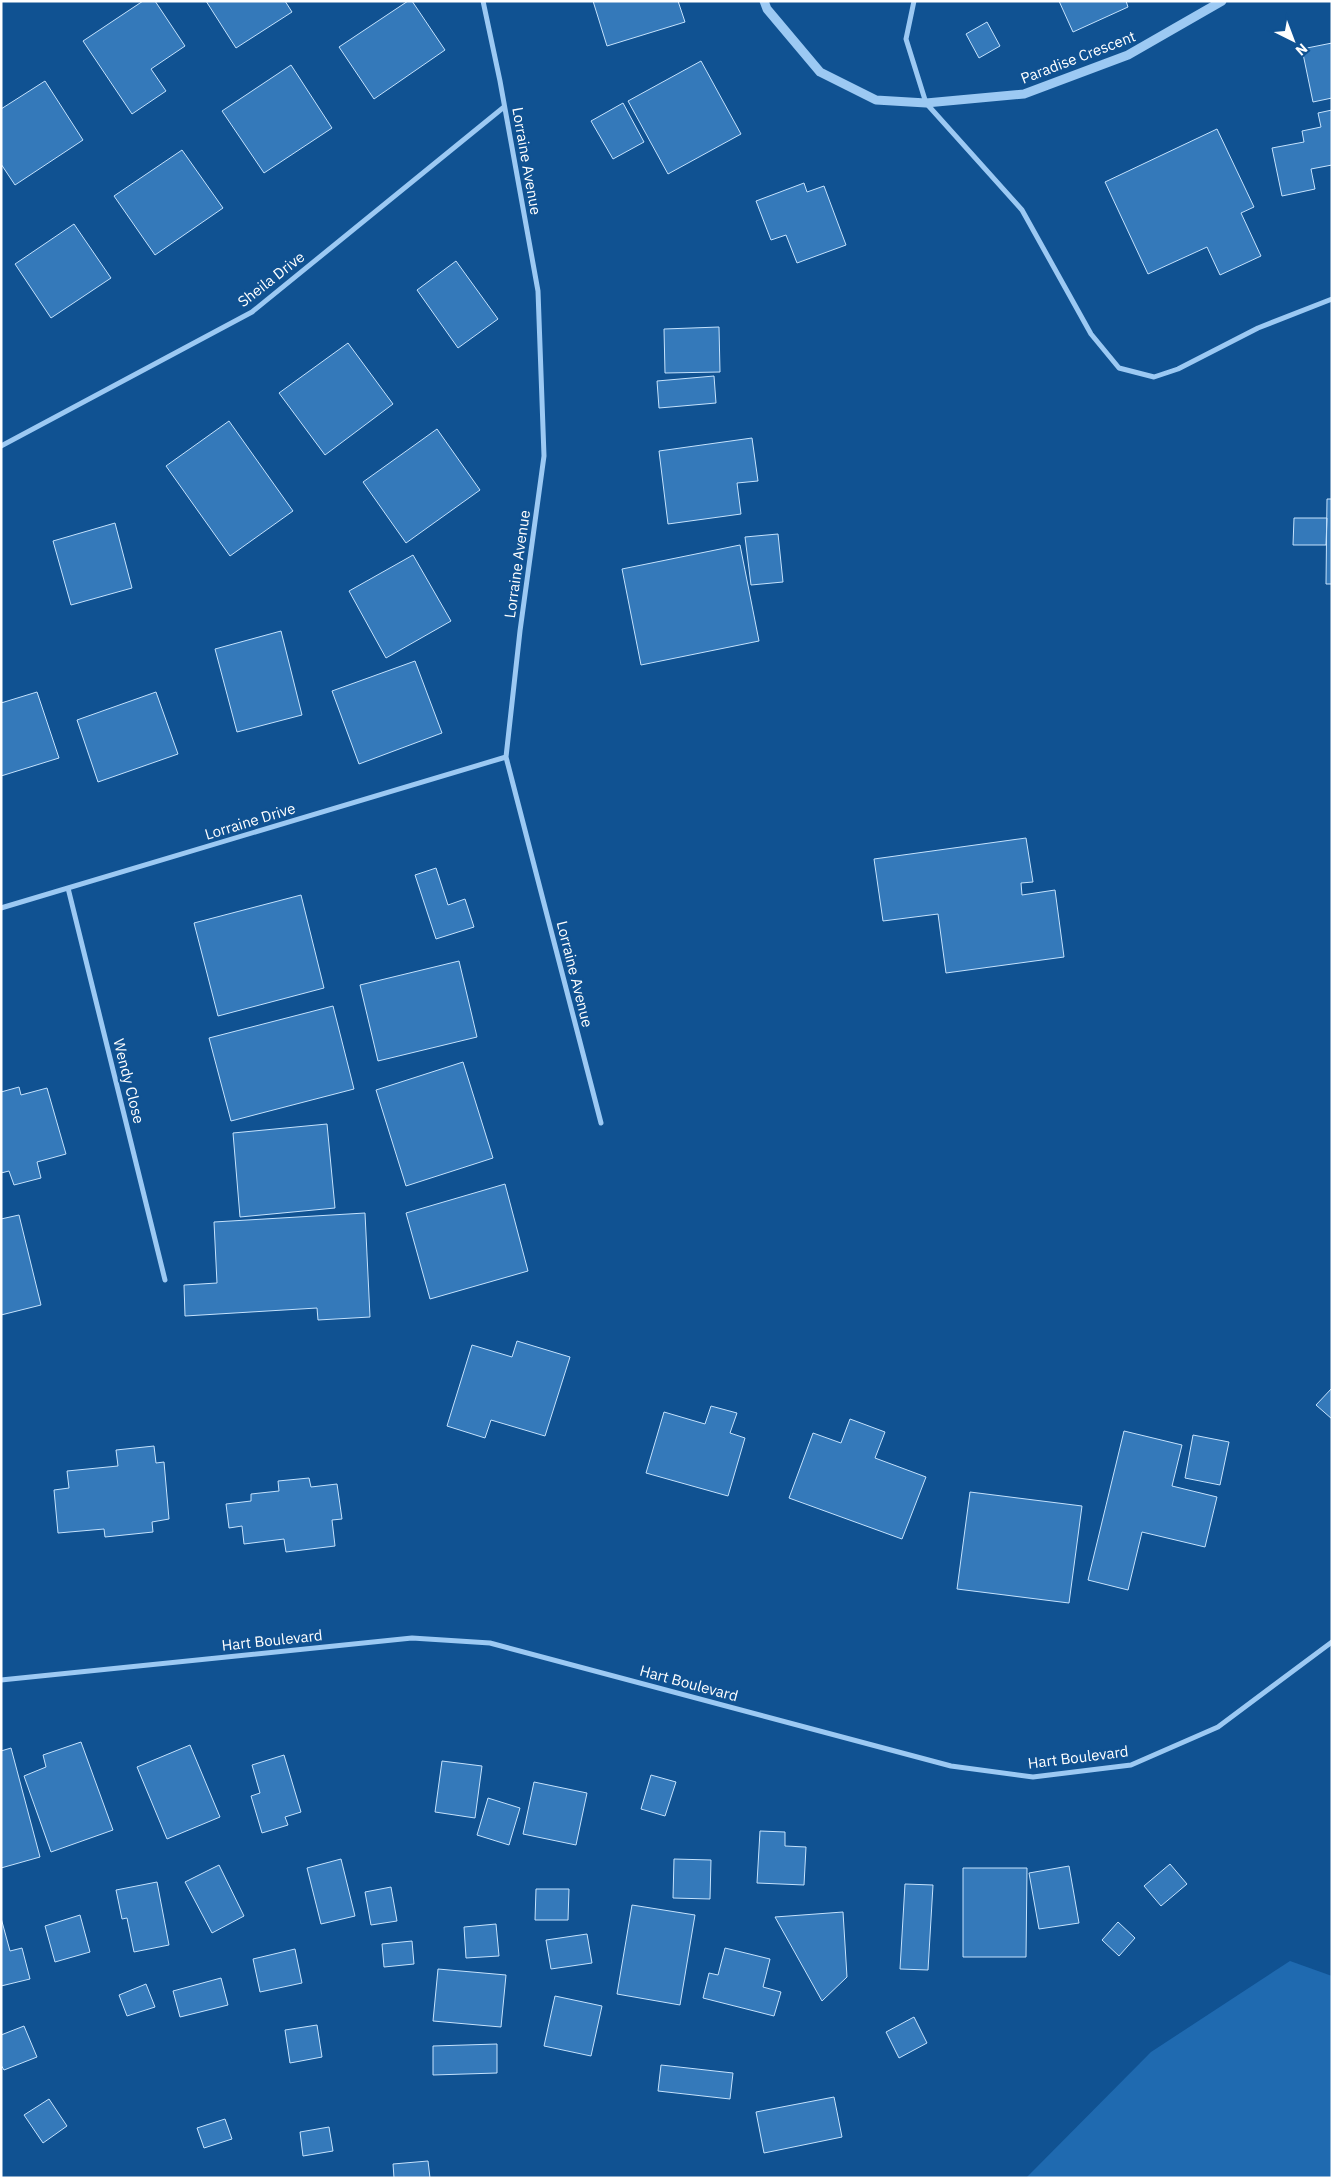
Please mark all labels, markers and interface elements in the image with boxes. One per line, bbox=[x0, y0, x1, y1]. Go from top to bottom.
north arrow bbox=[1268, 15, 1318, 65]
street label: Paradise Crescent bbox=[1018, 26, 1138, 88]
text: N bbox=[1292, 40, 1311, 60]
street label: Lorraine Avenue bbox=[508, 106, 546, 216]
street label: Sheila Drive bbox=[234, 247, 308, 311]
street label: Lorraine Avenue bbox=[500, 509, 534, 619]
street label: Lorraine Drive bbox=[202, 798, 298, 844]
street label: Lorraine Avenue bbox=[553, 919, 597, 1029]
street label: Wendy Close bbox=[109, 1037, 149, 1125]
street label: Hart Boulevard bbox=[221, 1625, 323, 1655]
street label: Hart Boulevard bbox=[638, 1661, 740, 1705]
street label: Hart Boulevard bbox=[1027, 1741, 1129, 1773]

